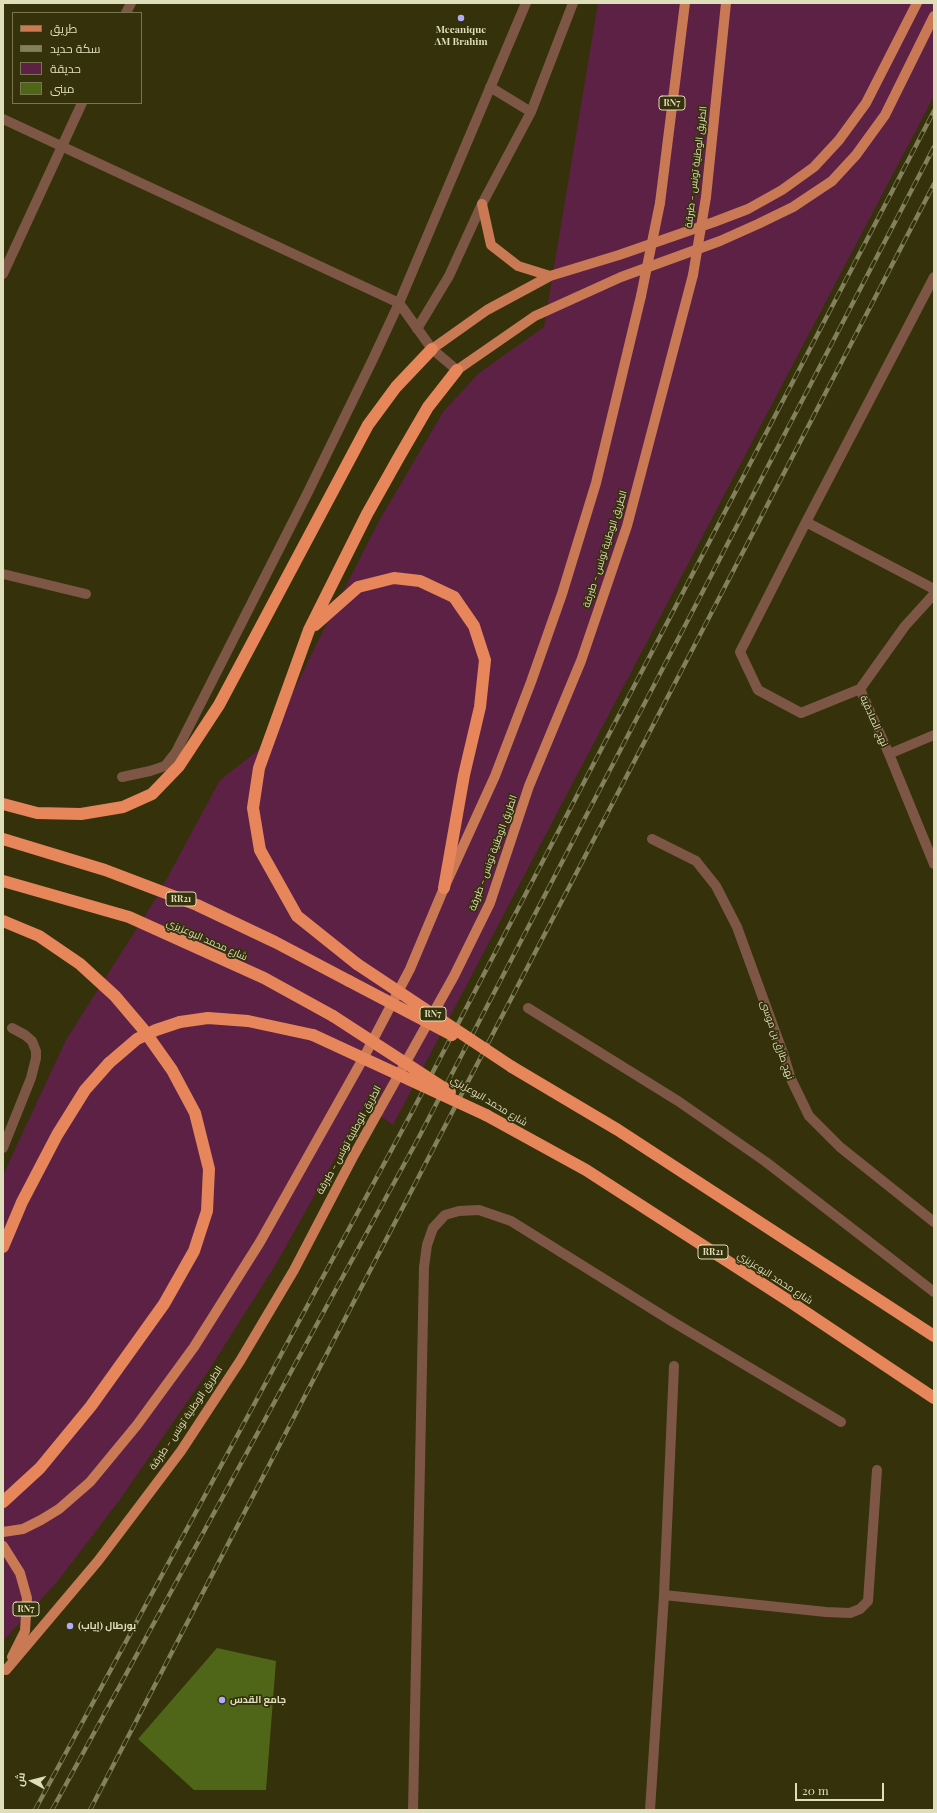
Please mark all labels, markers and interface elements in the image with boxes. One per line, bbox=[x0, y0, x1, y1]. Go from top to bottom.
legend bbox=[12, 12, 142, 104]
marker: Mecanique AM Brahim bbox=[456, 13, 466, 23]
text: طريق bbox=[50, 20, 77, 36]
place label: Mecanique AM Brahim bbox=[435, 24, 487, 48]
text: سكة حديد bbox=[50, 40, 100, 56]
text: حديقة bbox=[50, 60, 81, 76]
text: مبنى bbox=[50, 80, 75, 96]
road number: RN7 bbox=[659, 96, 685, 110]
street label: الطريق الوطنية تونس - طبرقة bbox=[683, 106, 709, 228]
street label: الطريق الوطنية تونس - طبرقة bbox=[580, 489, 630, 609]
street label: نهج الصادقية bbox=[857, 694, 891, 748]
street label: الطريق الوطنية تونس - طبرقة bbox=[466, 793, 520, 913]
road number: RR21 bbox=[166, 892, 196, 906]
street label: شارع محمد البوعزيزي bbox=[165, 917, 249, 963]
street label: نهج طارق بن موسى bbox=[758, 999, 796, 1081]
road number: RN7 bbox=[420, 1007, 446, 1021]
street label: شارع محمد البوعزيزي bbox=[448, 1073, 530, 1129]
street label: الطريق الوطنية تونس - طبرقة bbox=[314, 1084, 384, 1196]
road number: RR21 bbox=[698, 1245, 728, 1259]
street label: شارع محمد البوعزيزي bbox=[735, 1249, 815, 1307]
street label: الطريق الوطنية تونس - طبرقة bbox=[147, 1364, 225, 1472]
road number: RN7 bbox=[13, 1602, 39, 1616]
place label: بورطال (إياب) bbox=[78, 1620, 136, 1632]
marker: بورطال (إياب) bbox=[65, 1621, 75, 1631]
place label: جامع القدس bbox=[230, 1694, 286, 1706]
marker: جامع القدس bbox=[217, 1695, 227, 1705]
north arrow bbox=[12, 1761, 52, 1801]
text: ش bbox=[11, 1772, 28, 1787]
scale bar bbox=[797, 1775, 886, 1801]
text: 20 m bbox=[802, 1782, 829, 1798]

